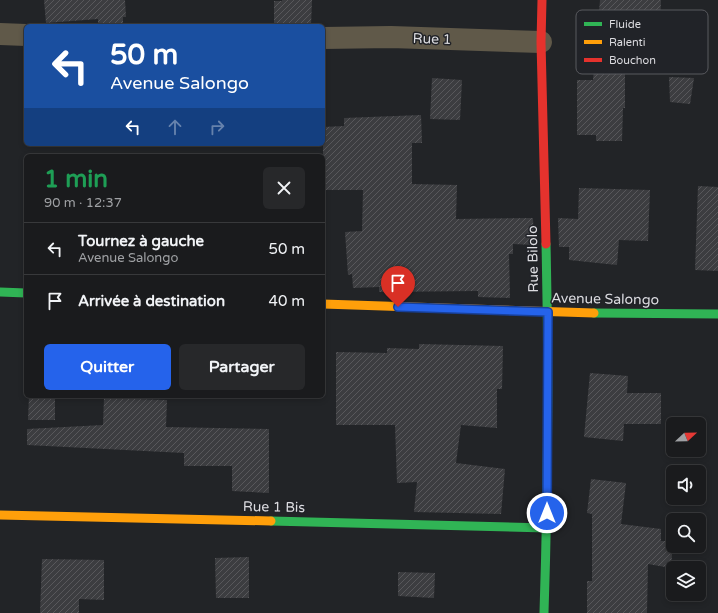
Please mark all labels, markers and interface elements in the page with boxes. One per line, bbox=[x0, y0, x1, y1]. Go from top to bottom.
legend bbox=[576, 10, 708, 74]
text: Fluide bbox=[609, 18, 641, 31]
street label: Rue 1 bbox=[412, 30, 452, 48]
text: Ralenti bbox=[609, 36, 646, 49]
text: 50 m bbox=[110, 38, 178, 72]
icon: left bbox=[44, 40, 96, 92]
text: Bouchon bbox=[609, 54, 656, 67]
text: Avenue Salongo bbox=[110, 72, 249, 94]
icon: left bbox=[122, 116, 144, 138]
icon: ahead bbox=[164, 116, 186, 138]
icon: right bbox=[206, 116, 228, 138]
text: 1 min bbox=[44, 165, 108, 194]
button: close bbox=[263, 167, 305, 209]
text: 90 m · 12:37 bbox=[44, 195, 122, 211]
street label: Rue Bilolo bbox=[524, 225, 542, 293]
text: Tournez à gauche bbox=[78, 232, 204, 250]
icon: left bbox=[44, 238, 66, 260]
text: 50 m bbox=[268, 240, 305, 258]
text: Avenue Salongo bbox=[78, 250, 178, 266]
pin bbox=[381, 266, 415, 307]
icon: arrive bbox=[387, 272, 409, 294]
icon: arrive bbox=[44, 290, 66, 312]
street label: Avenue Salongo bbox=[551, 290, 659, 308]
text: Arrivée à destination bbox=[78, 292, 225, 310]
text: 40 m bbox=[268, 292, 305, 310]
button: Quitter bbox=[44, 344, 171, 390]
button: Partager bbox=[179, 344, 305, 390]
north arrow bbox=[666, 417, 706, 457]
map controls bbox=[666, 417, 706, 601]
button: sound bbox=[666, 465, 706, 505]
position arrow bbox=[526, 492, 568, 534]
street label: Rue 1 Bis bbox=[243, 498, 306, 516]
button: search bbox=[666, 513, 706, 553]
button: layers bbox=[666, 561, 706, 601]

